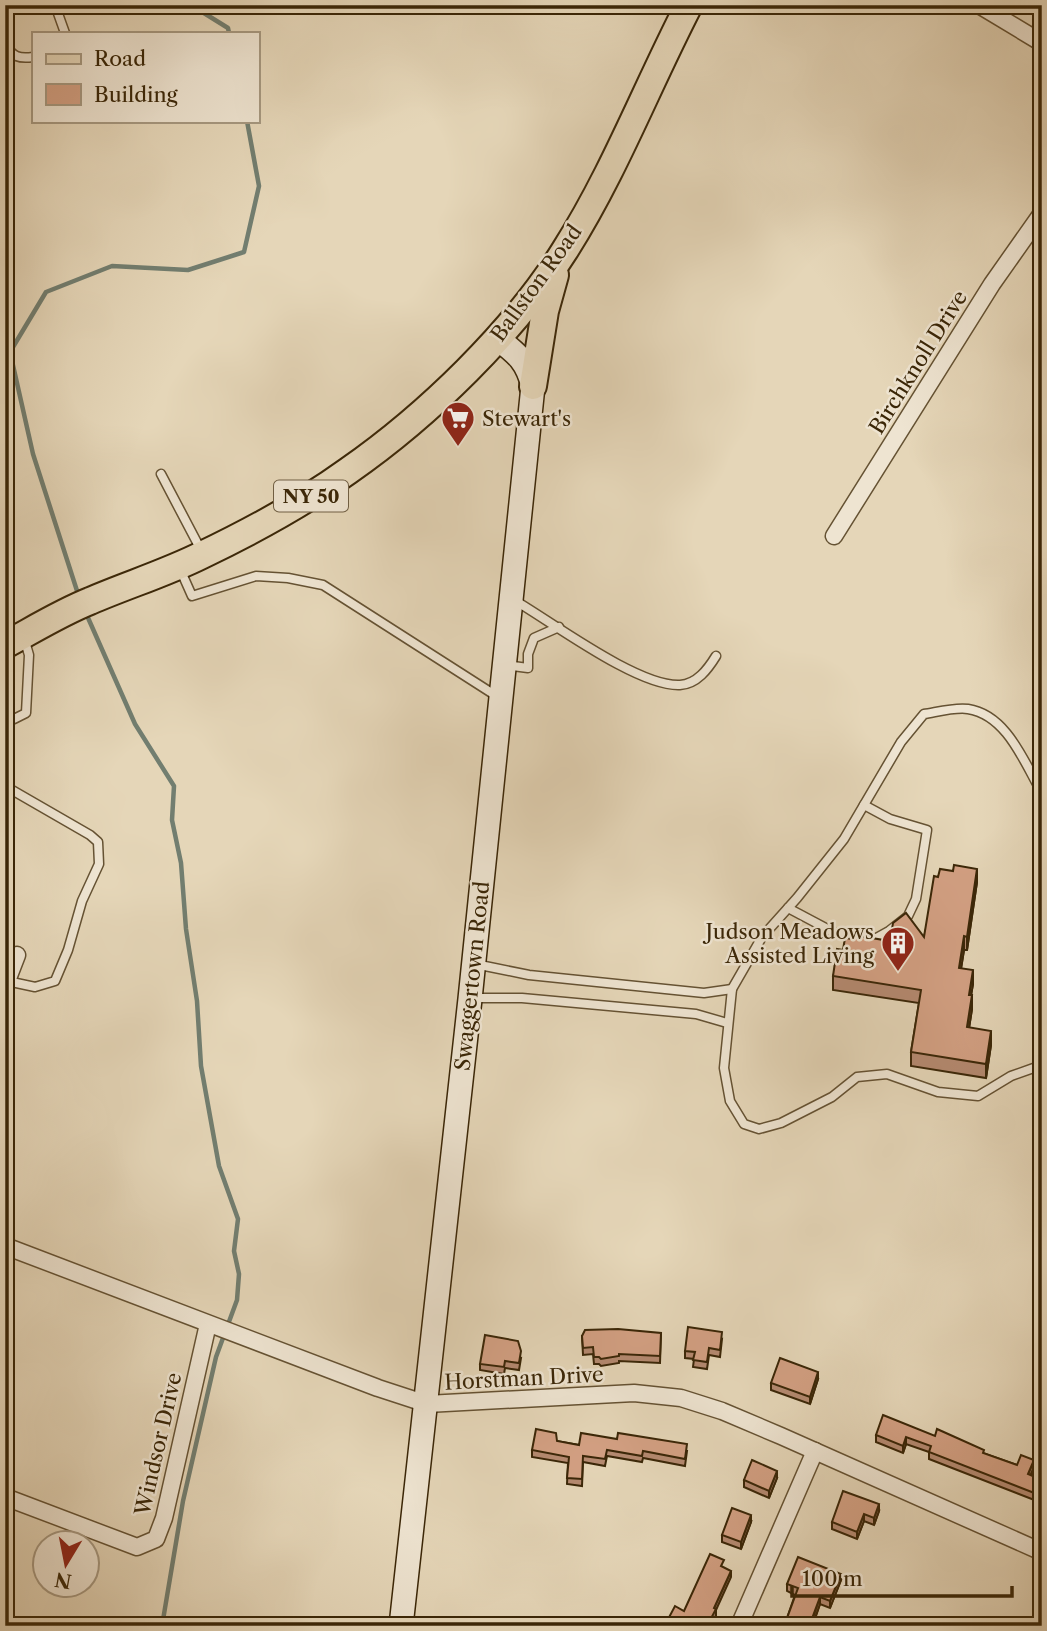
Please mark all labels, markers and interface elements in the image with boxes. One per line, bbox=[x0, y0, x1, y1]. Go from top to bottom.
legend bbox=[32, 32, 259, 122]
text: Road bbox=[94, 46, 146, 71]
text: Building bbox=[94, 82, 179, 107]
street label: Ballston Road bbox=[485, 220, 587, 346]
street label: Birchknoll Drive bbox=[864, 286, 972, 438]
supermarket icon: Stewart's bbox=[439, 399, 477, 448]
place label: Stewart's bbox=[482, 406, 571, 431]
road number: NY 50 bbox=[274, 481, 348, 512]
street label: Swaggertown Road bbox=[450, 880, 494, 1072]
place label: Judson Meadows Assisted Living bbox=[703, 919, 875, 968]
building icon: Judson Meadows Assisted Living bbox=[879, 924, 917, 973]
street label: Horstman Drive bbox=[444, 1361, 604, 1395]
street label: Windsor Drive bbox=[129, 1370, 187, 1519]
north arrow bbox=[32, 1530, 102, 1600]
scale bar bbox=[792, 1554, 1012, 1598]
text: 100 m bbox=[802, 1566, 863, 1591]
text: N bbox=[53, 1567, 73, 1593]

